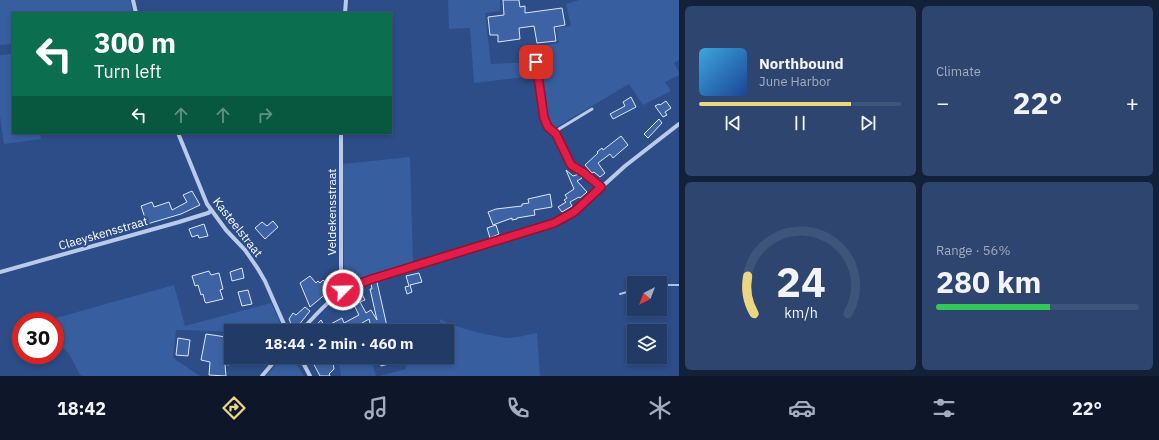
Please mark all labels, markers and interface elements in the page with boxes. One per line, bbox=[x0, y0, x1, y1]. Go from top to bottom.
text: 300 m bbox=[94, 24, 176, 61]
icon: left bbox=[28, 28, 80, 80]
pin bbox=[519, 45, 553, 79]
icon: arrive bbox=[525, 51, 547, 73]
text: Northbound bbox=[759, 54, 844, 73]
text: Turn left bbox=[94, 60, 162, 83]
text: Climate bbox=[936, 63, 981, 80]
text: June Harbor bbox=[759, 73, 831, 90]
text: 22° bbox=[1012, 83, 1063, 122]
text: − bbox=[936, 88, 949, 117]
text: + bbox=[1126, 88, 1139, 117]
icon: left bbox=[128, 104, 150, 126]
icon: ahead bbox=[170, 104, 192, 126]
icon: ahead bbox=[212, 104, 234, 126]
icon: right bbox=[254, 104, 276, 126]
icon: previous bbox=[722, 112, 744, 134]
icon: pause bbox=[789, 112, 811, 134]
icon: next bbox=[857, 112, 879, 134]
street label: Veldekensstraat bbox=[324, 168, 339, 256]
street label: Kasteelstraat bbox=[210, 194, 266, 260]
street label: Claeyskensstraat bbox=[57, 213, 149, 253]
text: Range · 56% bbox=[936, 242, 1010, 259]
text: 24 bbox=[776, 254, 825, 308]
text: 280 km bbox=[936, 262, 1041, 301]
position arrow bbox=[322, 269, 364, 311]
north arrow bbox=[627, 276, 667, 316]
map controls bbox=[627, 276, 667, 364]
text: km/h bbox=[784, 303, 817, 322]
speed limit sign: 30 bbox=[12, 312, 64, 364]
button: layers bbox=[627, 324, 667, 364]
text: 18:44 · 2 min · 460 m bbox=[265, 334, 413, 353]
icon: directions bbox=[220, 394, 248, 422]
icon: music bbox=[362, 394, 390, 422]
icon: phone bbox=[504, 394, 532, 422]
icon: climate bbox=[646, 394, 674, 422]
icon: car bbox=[788, 394, 816, 422]
icon: filters bbox=[930, 394, 958, 422]
text: 18:42 bbox=[57, 397, 106, 420]
text: 22° bbox=[1072, 397, 1102, 420]

